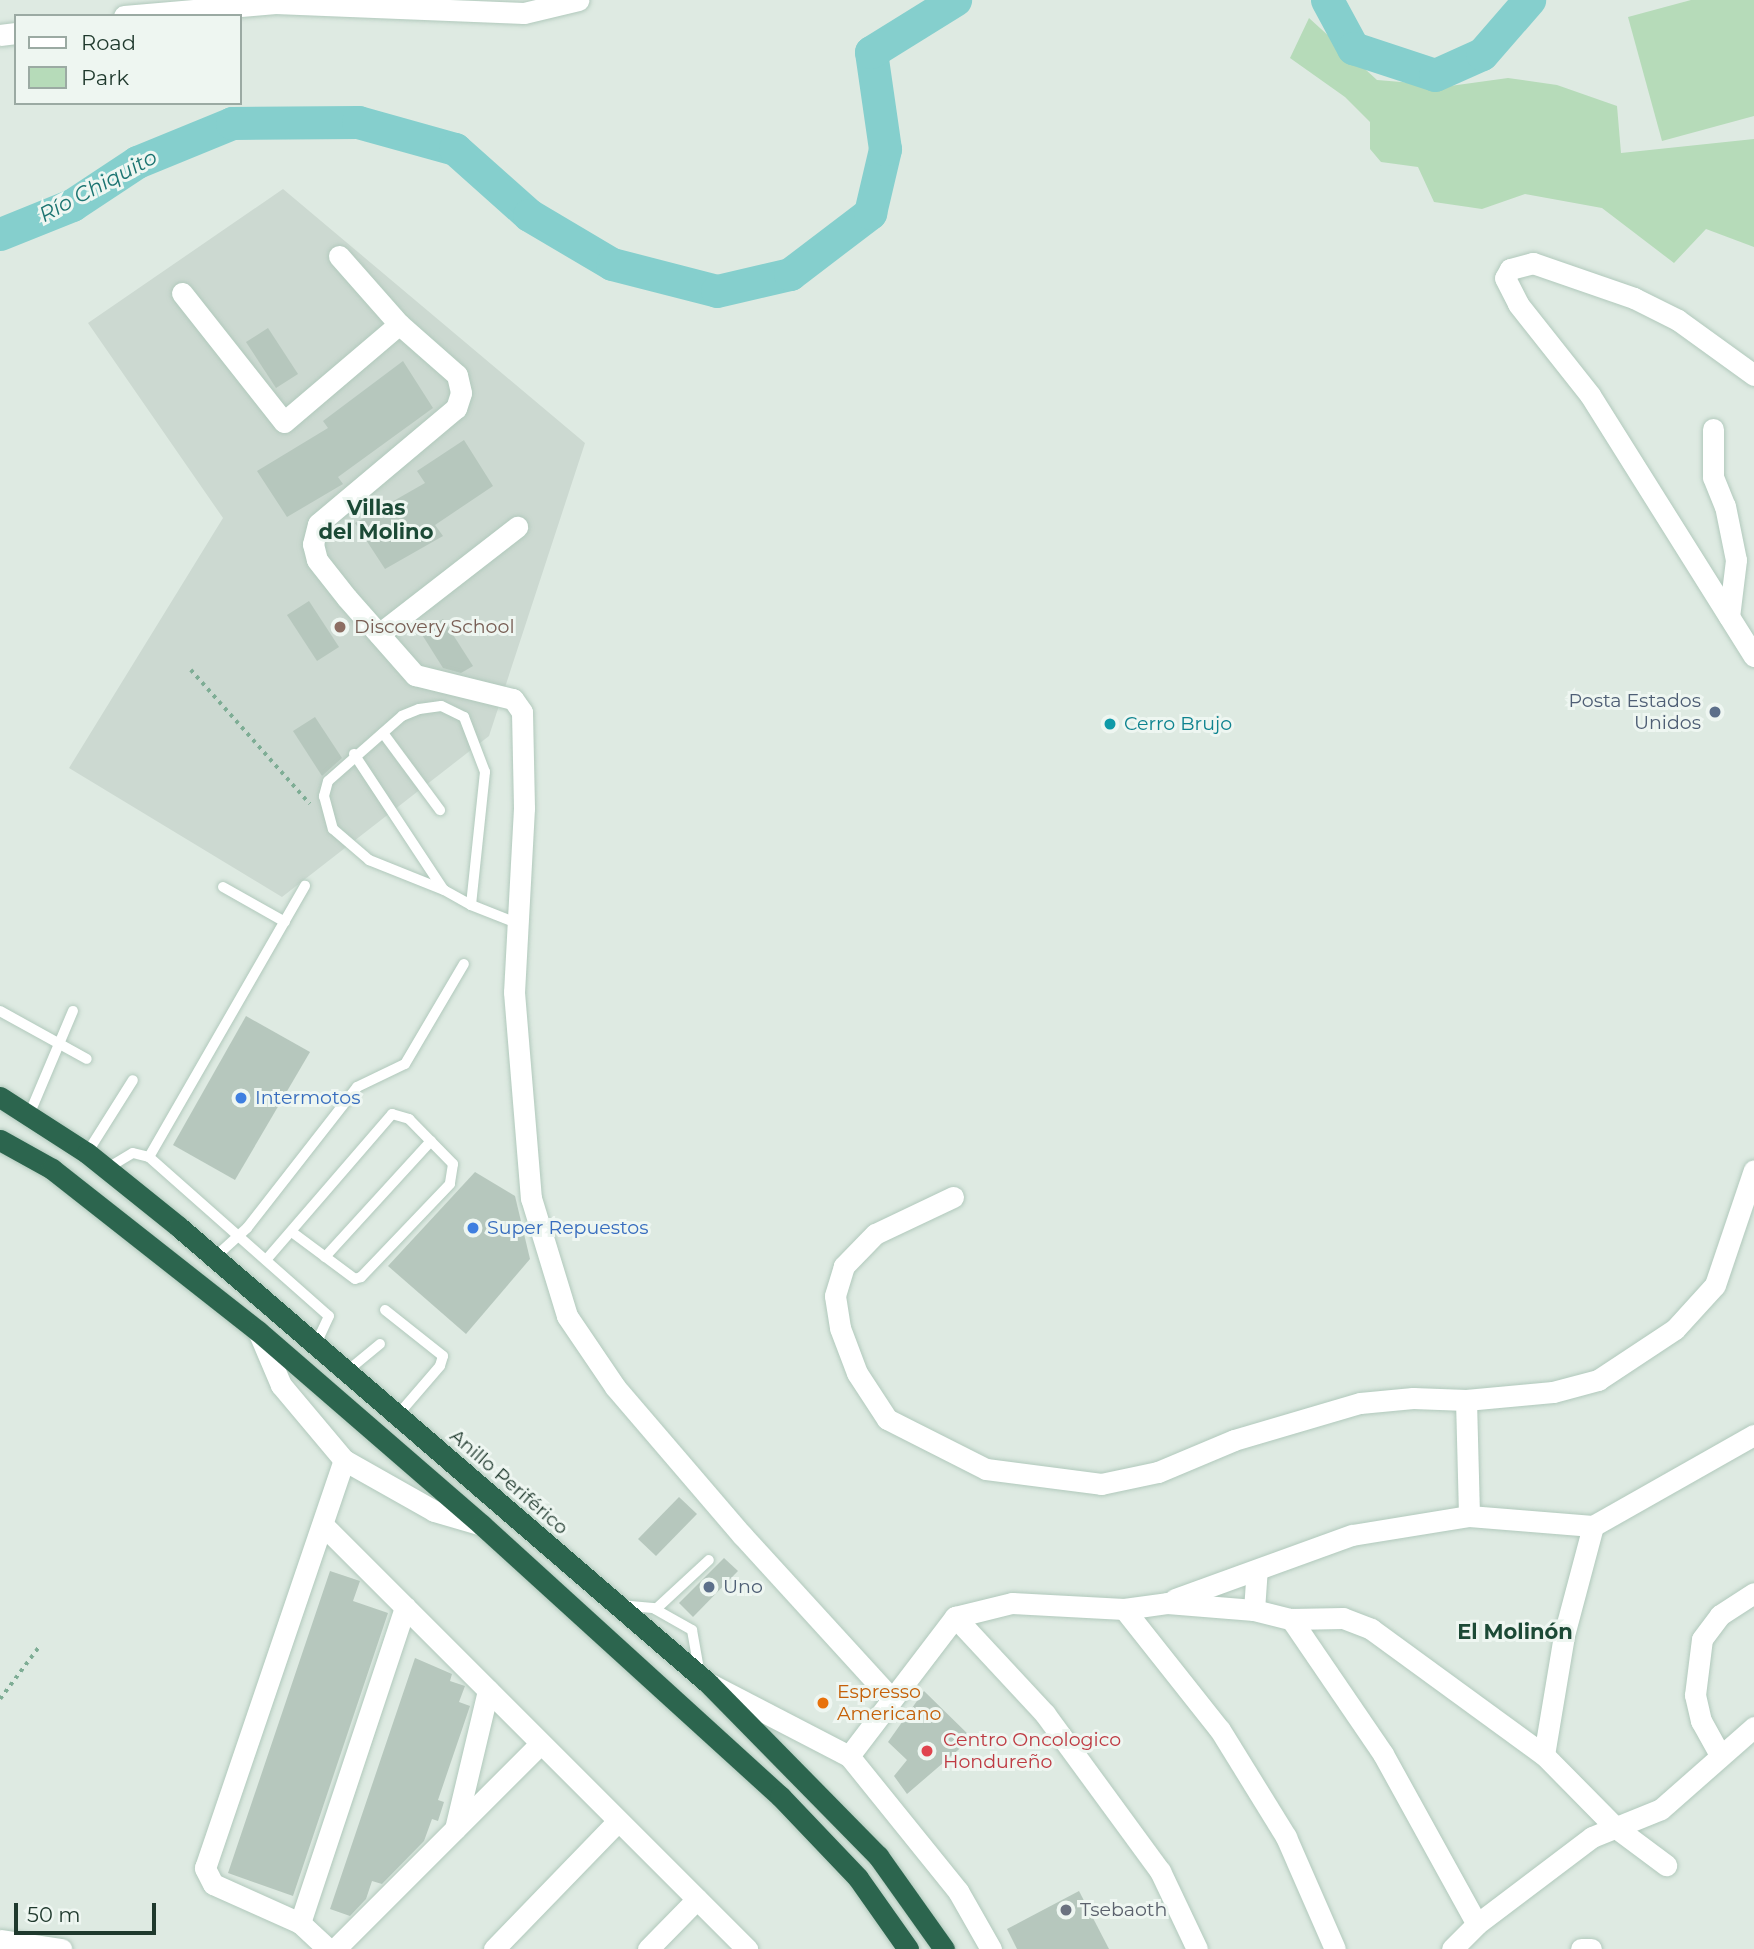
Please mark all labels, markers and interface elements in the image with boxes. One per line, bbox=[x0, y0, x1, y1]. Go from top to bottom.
legend bbox=[14, 14, 242, 105]
text: Road bbox=[81, 30, 136, 55]
text: Park bbox=[81, 65, 129, 90]
water label: Río Chiquito bbox=[35, 144, 161, 228]
district label: Villas del Molino bbox=[319, 495, 433, 545]
place label: Discovery School bbox=[354, 616, 515, 638]
marker: Discovery School bbox=[332, 619, 348, 635]
place label: Posta Estados Unidos bbox=[1568, 690, 1701, 734]
marker: Posta Estados Unidos bbox=[1707, 704, 1723, 720]
place label: Cerro Brujo bbox=[1124, 713, 1232, 735]
marker: Cerro Brujo bbox=[1102, 716, 1118, 732]
place label: Intermotos bbox=[255, 1087, 360, 1109]
marker: Intermotos bbox=[233, 1090, 249, 1106]
place label: Super Repuestos bbox=[487, 1217, 649, 1239]
marker: Super Repuestos bbox=[465, 1220, 481, 1236]
street label: Anillo Periférico bbox=[445, 1425, 573, 1539]
place label: Uno bbox=[723, 1576, 763, 1598]
marker: Uno bbox=[701, 1579, 717, 1595]
district label: El Molinón bbox=[1457, 1619, 1573, 1645]
place label: Espresso Americano bbox=[837, 1681, 942, 1725]
marker: Espresso Americano bbox=[815, 1695, 831, 1711]
place label: Centro Oncologico Hondureño bbox=[943, 1729, 1121, 1773]
marker: Centro Oncologico Hondureño bbox=[917, 1741, 937, 1761]
scale bar bbox=[18, 1890, 159, 1934]
place label: Tsebaoth bbox=[1080, 1899, 1167, 1921]
text: 50 m bbox=[27, 1902, 81, 1927]
marker: Tsebaoth bbox=[1058, 1902, 1074, 1918]

